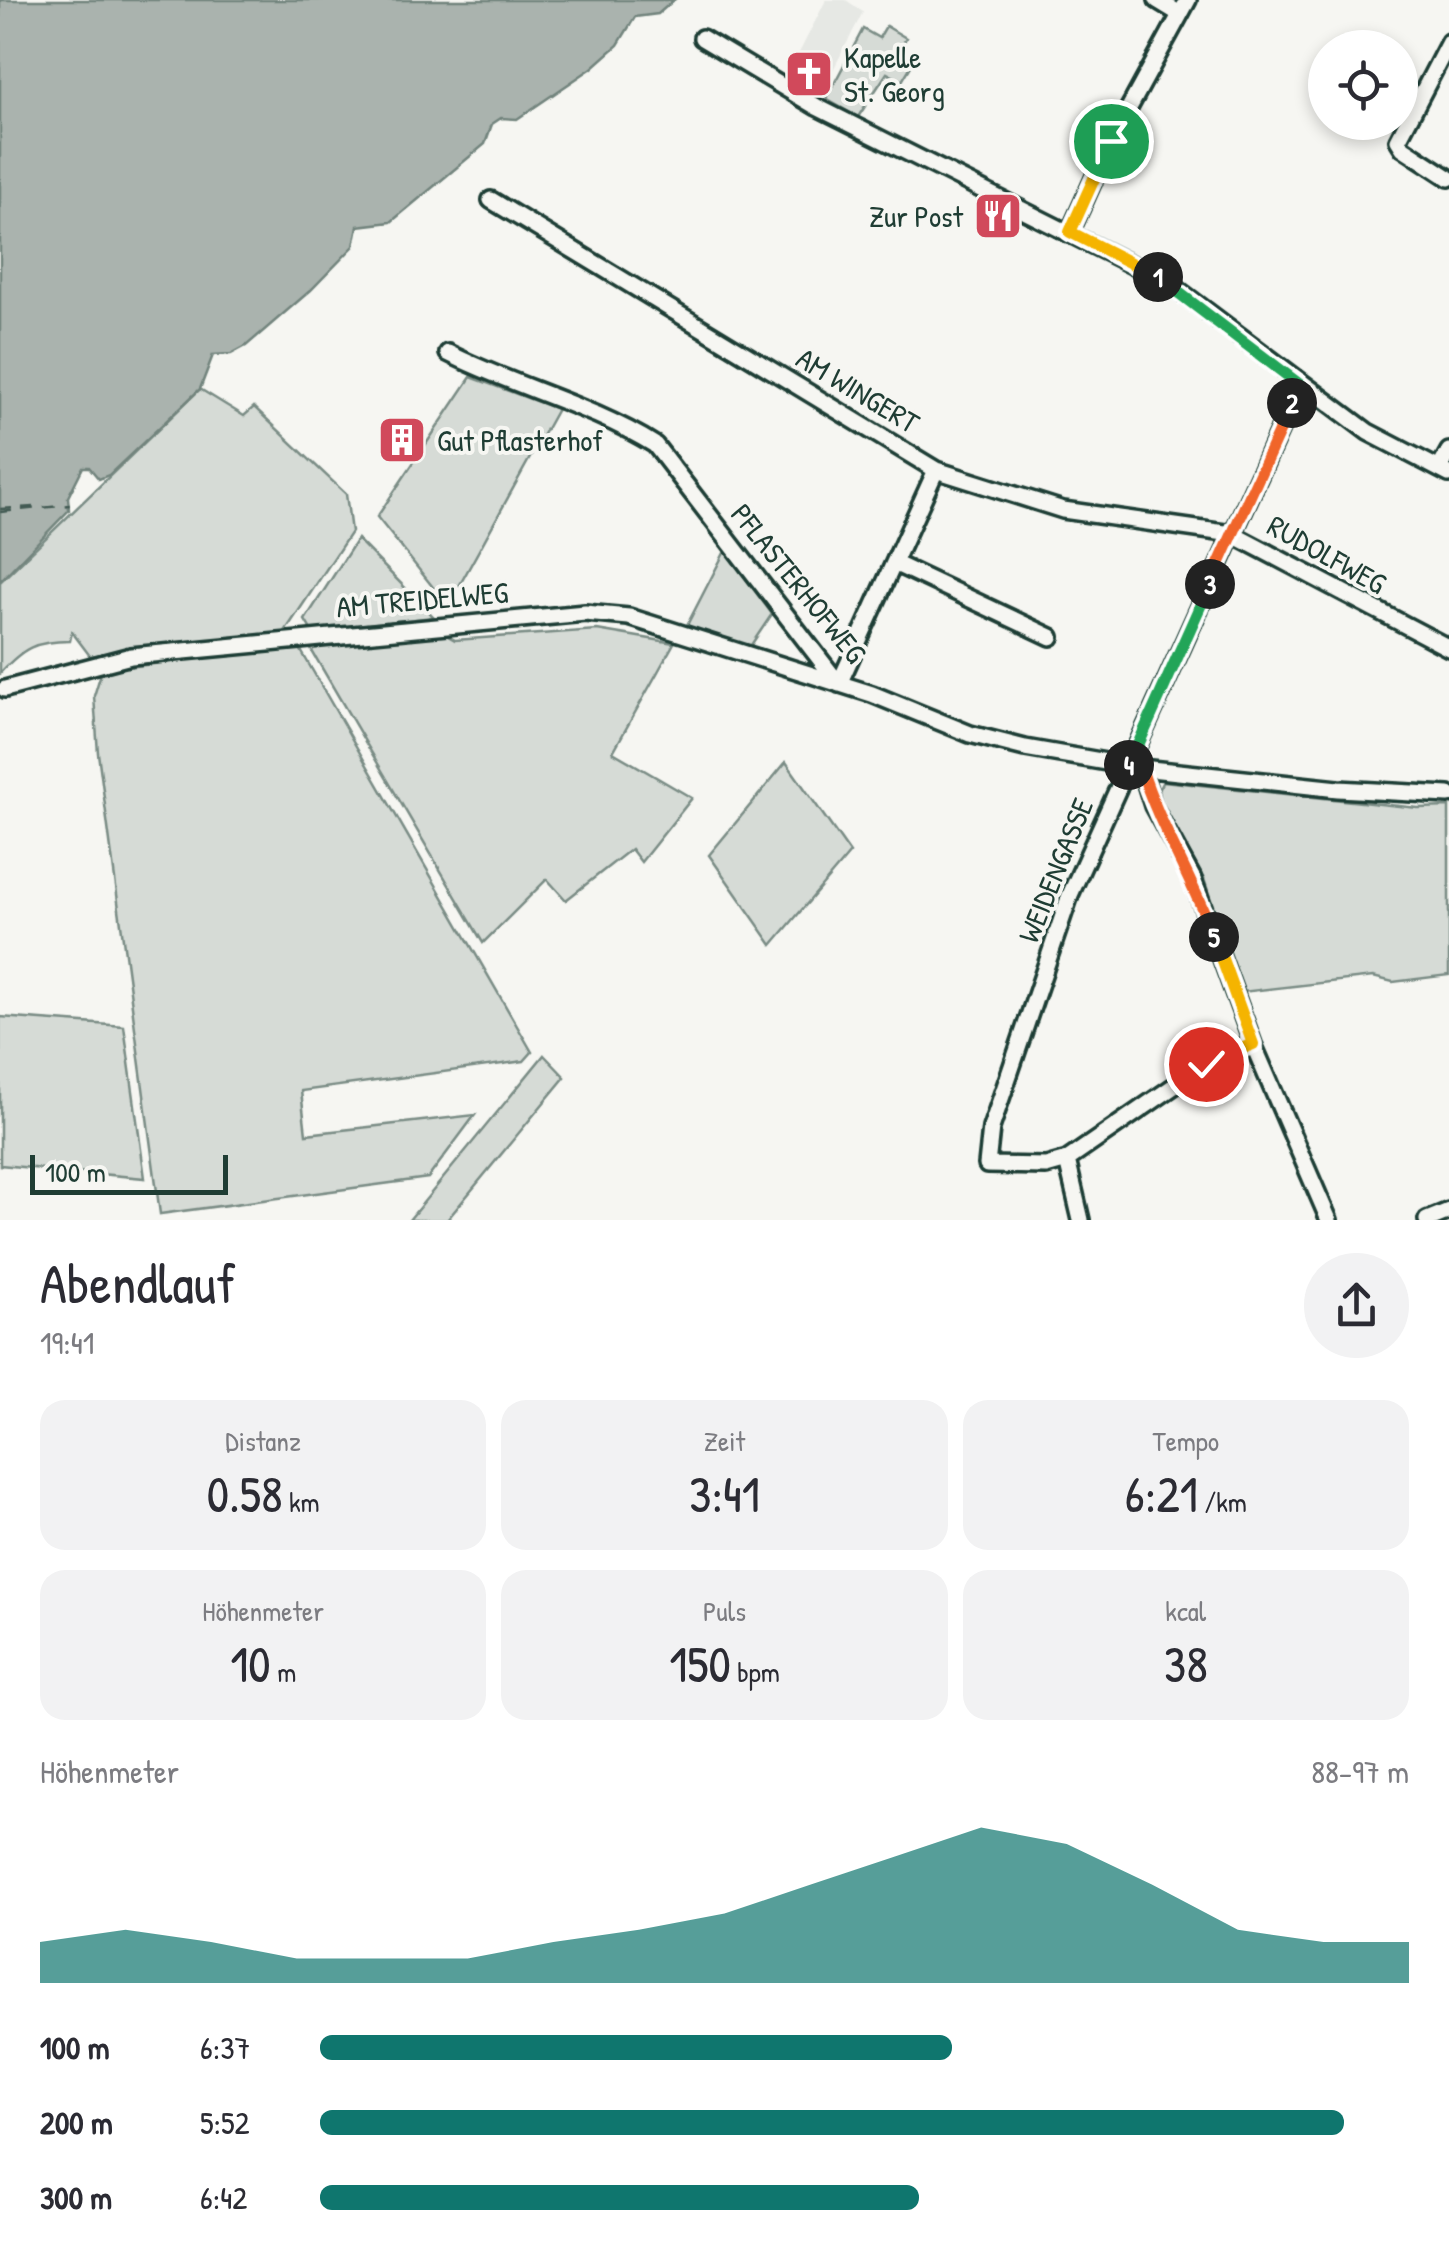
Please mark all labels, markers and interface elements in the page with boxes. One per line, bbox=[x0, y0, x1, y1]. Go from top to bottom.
map controls bbox=[1308, 30, 1418, 140]
button: locate bbox=[1308, 30, 1418, 140]
place label: Kapelle St. Georg bbox=[844, 37, 945, 111]
church icon: Kapelle St. Georg bbox=[783, 48, 835, 100]
pin bbox=[1069, 99, 1154, 184]
icon: arrive bbox=[1084, 114, 1139, 169]
restaurant icon: Zur Post bbox=[972, 190, 1024, 242]
place label: Zur Post bbox=[869, 196, 964, 236]
pin: 1 bbox=[1133, 252, 1183, 302]
text: 1 bbox=[1153, 258, 1163, 296]
street label: AM WINGERT bbox=[789, 338, 927, 443]
pin: 2 bbox=[1267, 378, 1317, 428]
text: 2 bbox=[1285, 384, 1299, 422]
building icon: Gut Pflasterhof bbox=[376, 414, 428, 466]
place label: Gut Pflasterhof bbox=[437, 420, 603, 460]
street label: PFLASTERHOFWEG bbox=[722, 495, 876, 672]
street label: RUDOLFWEG bbox=[1261, 505, 1394, 603]
pin: 3 bbox=[1185, 559, 1235, 609]
text: 3 bbox=[1204, 565, 1216, 603]
street label: AM TREIDELWEG bbox=[334, 572, 510, 626]
pin: 4 bbox=[1104, 740, 1154, 790]
text: 4 bbox=[1124, 746, 1134, 784]
street label: WEIDENGASSE bbox=[1008, 792, 1102, 948]
pin: 5 bbox=[1189, 912, 1239, 962]
text: 5 bbox=[1208, 918, 1220, 956]
pin bbox=[1164, 1022, 1249, 1107]
icon: check bbox=[1179, 1037, 1234, 1092]
scale bar bbox=[30, 1150, 228, 1194]
text: 100 m bbox=[45, 1153, 106, 1191]
text: Abendlauf bbox=[40, 1246, 236, 1320]
button: share bbox=[1304, 1253, 1409, 1358]
text: 19:41 bbox=[40, 1321, 94, 1364]
text: Distanz bbox=[225, 1422, 301, 1460]
text: Zeit bbox=[704, 1422, 745, 1460]
text: Tempo bbox=[1153, 1422, 1219, 1460]
text: 0.58 bbox=[207, 1460, 283, 1528]
text: 3:41 bbox=[689, 1460, 760, 1528]
text: 6:21 bbox=[1125, 1460, 1198, 1528]
text: km bbox=[283, 1483, 320, 1521]
text: /km bbox=[1198, 1483, 1247, 1521]
text: Höhenmeter bbox=[202, 1592, 324, 1630]
text: Puls bbox=[703, 1592, 746, 1630]
text: kcal bbox=[1165, 1592, 1206, 1630]
text: 10 bbox=[230, 1630, 271, 1698]
text: 150 bbox=[669, 1630, 731, 1698]
text: 38 bbox=[1164, 1630, 1208, 1698]
text: m bbox=[271, 1653, 296, 1691]
text: bpm bbox=[731, 1653, 780, 1691]
text: Höhenmeter bbox=[40, 1750, 179, 1793]
text: 88–97 m bbox=[1311, 1750, 1409, 1793]
text: 100 m bbox=[40, 2026, 109, 2069]
text: 6:37 bbox=[200, 2026, 250, 2069]
text: 200 m bbox=[40, 2101, 113, 2144]
text: 5:52 bbox=[200, 2101, 249, 2144]
text: 300 m bbox=[40, 2176, 112, 2219]
text: 6:42 bbox=[200, 2176, 247, 2219]

